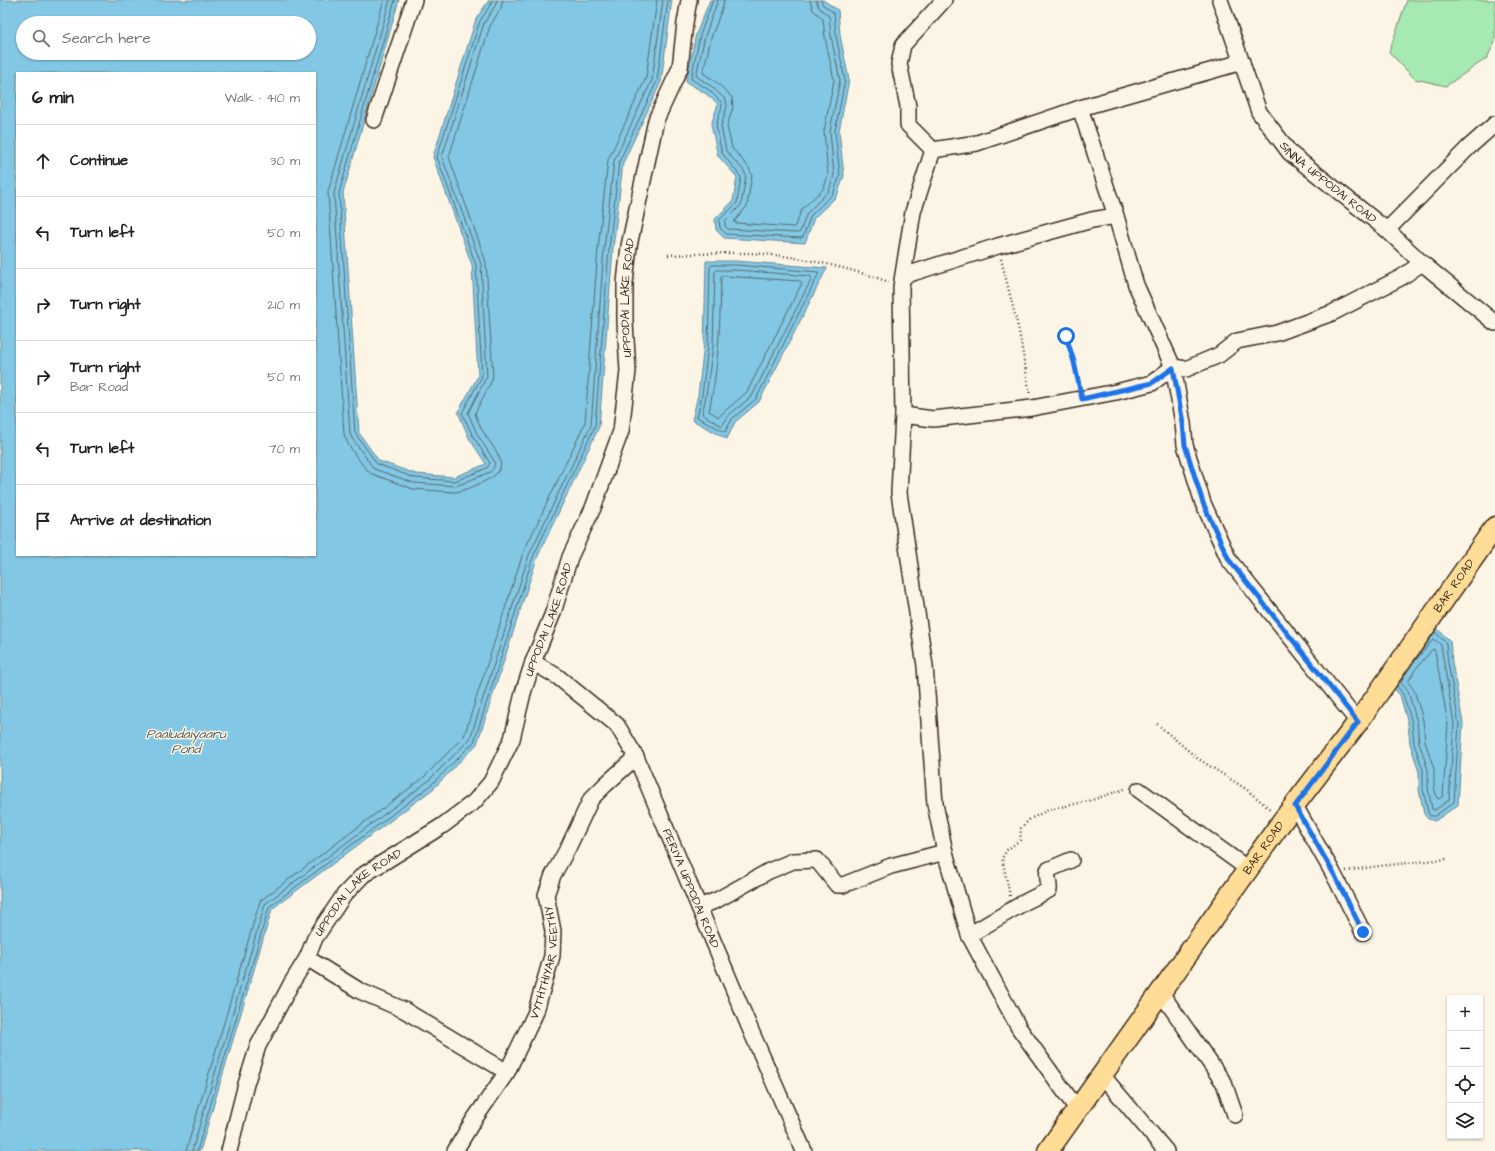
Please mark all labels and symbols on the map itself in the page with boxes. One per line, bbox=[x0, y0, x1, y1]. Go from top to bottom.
street label: SINNA UPPODAI ROAD bbox=[1276, 138, 1381, 227]
street label: UPPODAI LAKE ROAD bbox=[616, 236, 639, 358]
route start bbox=[1057, 327, 1075, 345]
street label: BAR ROAD bbox=[1429, 555, 1479, 616]
street label: UPPODAI LAKE ROAD bbox=[520, 560, 576, 678]
water label: Paaludaiyaaru Pond bbox=[146, 725, 227, 758]
street label: BAR ROAD bbox=[1239, 817, 1288, 878]
street label: PERIYA UPPODAI ROAD bbox=[658, 826, 724, 951]
street label: UPPODAI LAKE ROAD bbox=[310, 844, 405, 939]
street label: VYTHTHIYAR VEETHY bbox=[525, 904, 562, 1022]
route end bbox=[1354, 923, 1372, 941]

